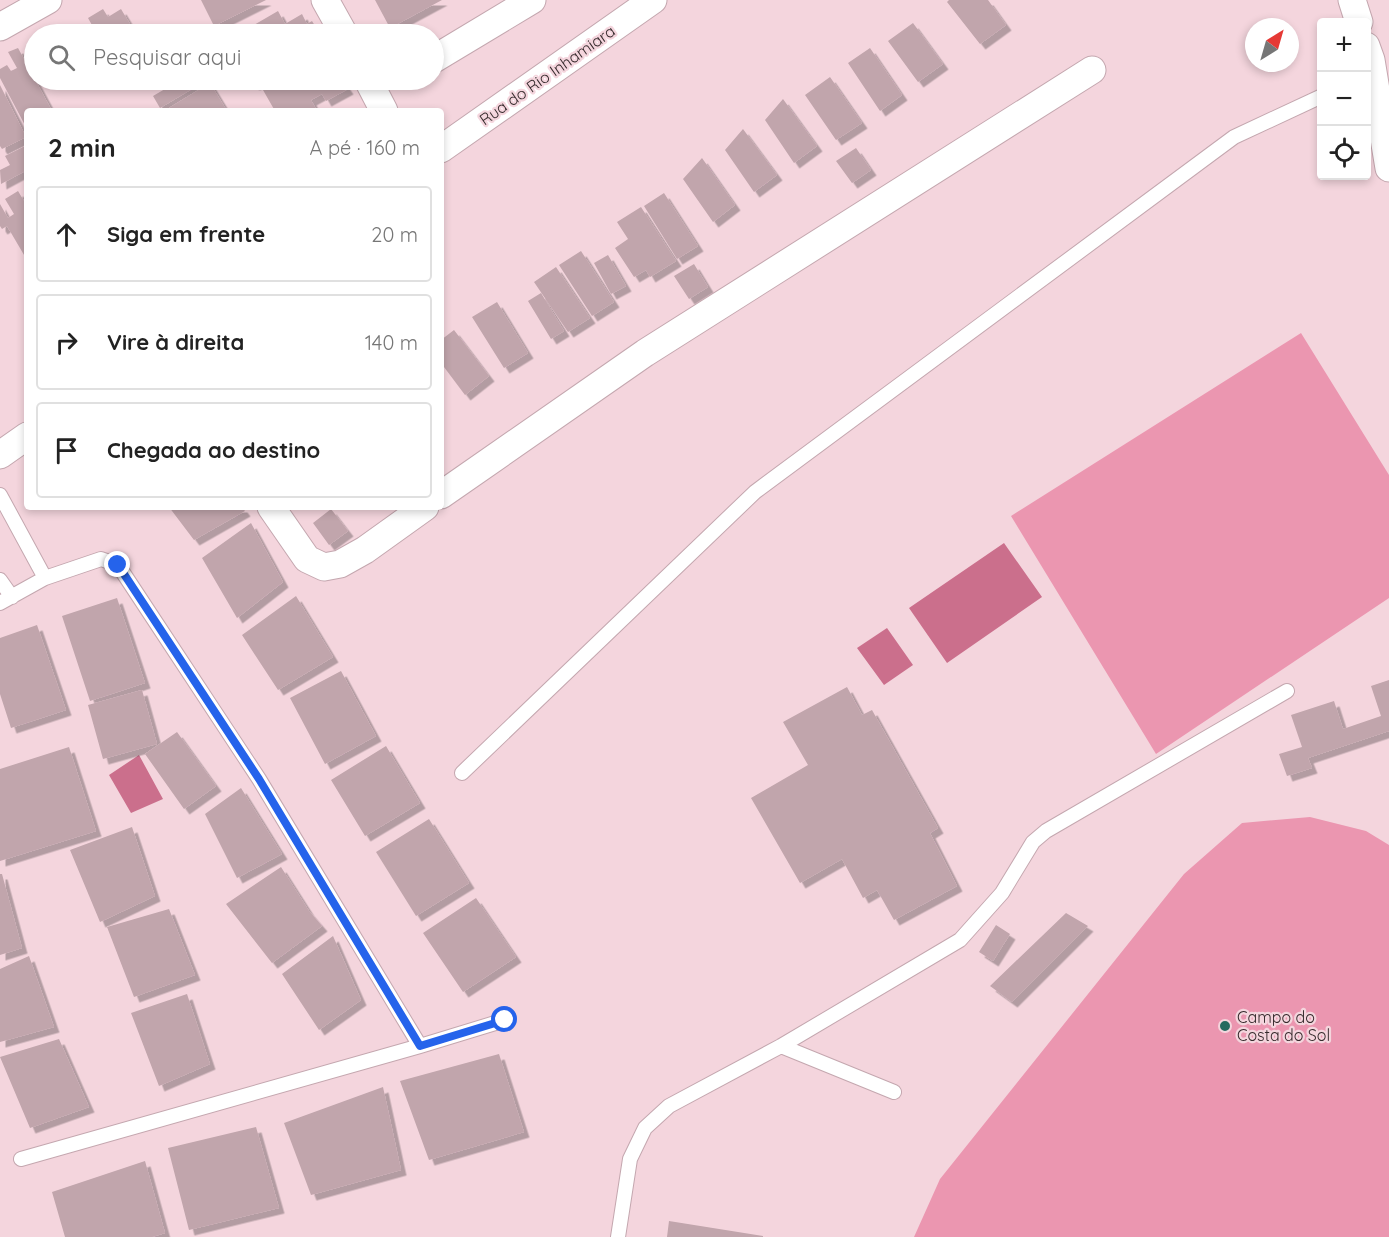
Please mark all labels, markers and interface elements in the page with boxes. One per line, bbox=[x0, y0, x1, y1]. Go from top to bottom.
north arrow bbox=[1245, 18, 1299, 72]
map controls bbox=[1317, 18, 1371, 180]
button: + bbox=[1317, 18, 1371, 72]
street label: Rua do Rio Inhamiara bbox=[475, 21, 619, 129]
search box bbox=[24, 24, 444, 90]
icon: search bbox=[45, 41, 78, 74]
text: Pesquisar aqui bbox=[93, 43, 241, 71]
button: − bbox=[1317, 72, 1371, 126]
button: locate bbox=[1317, 126, 1371, 180]
text: 2 min bbox=[48, 131, 116, 164]
text: A pé · 160 m bbox=[310, 135, 420, 160]
icon: ahead bbox=[50, 218, 83, 251]
text: Siga em frente bbox=[107, 220, 265, 248]
text: 20 m bbox=[371, 222, 418, 247]
icon: right bbox=[50, 326, 83, 359]
text: Vire à direita bbox=[107, 328, 244, 356]
text: 140 m bbox=[365, 330, 418, 355]
icon: arrive bbox=[50, 434, 83, 467]
text: Chegada ao destino bbox=[107, 436, 320, 464]
route end bbox=[104, 551, 130, 577]
route start bbox=[491, 1006, 517, 1032]
place label: Campo do Costa do Sol bbox=[1237, 1007, 1330, 1045]
marker: Campo do Costa do Sol bbox=[1218, 1019, 1232, 1033]

